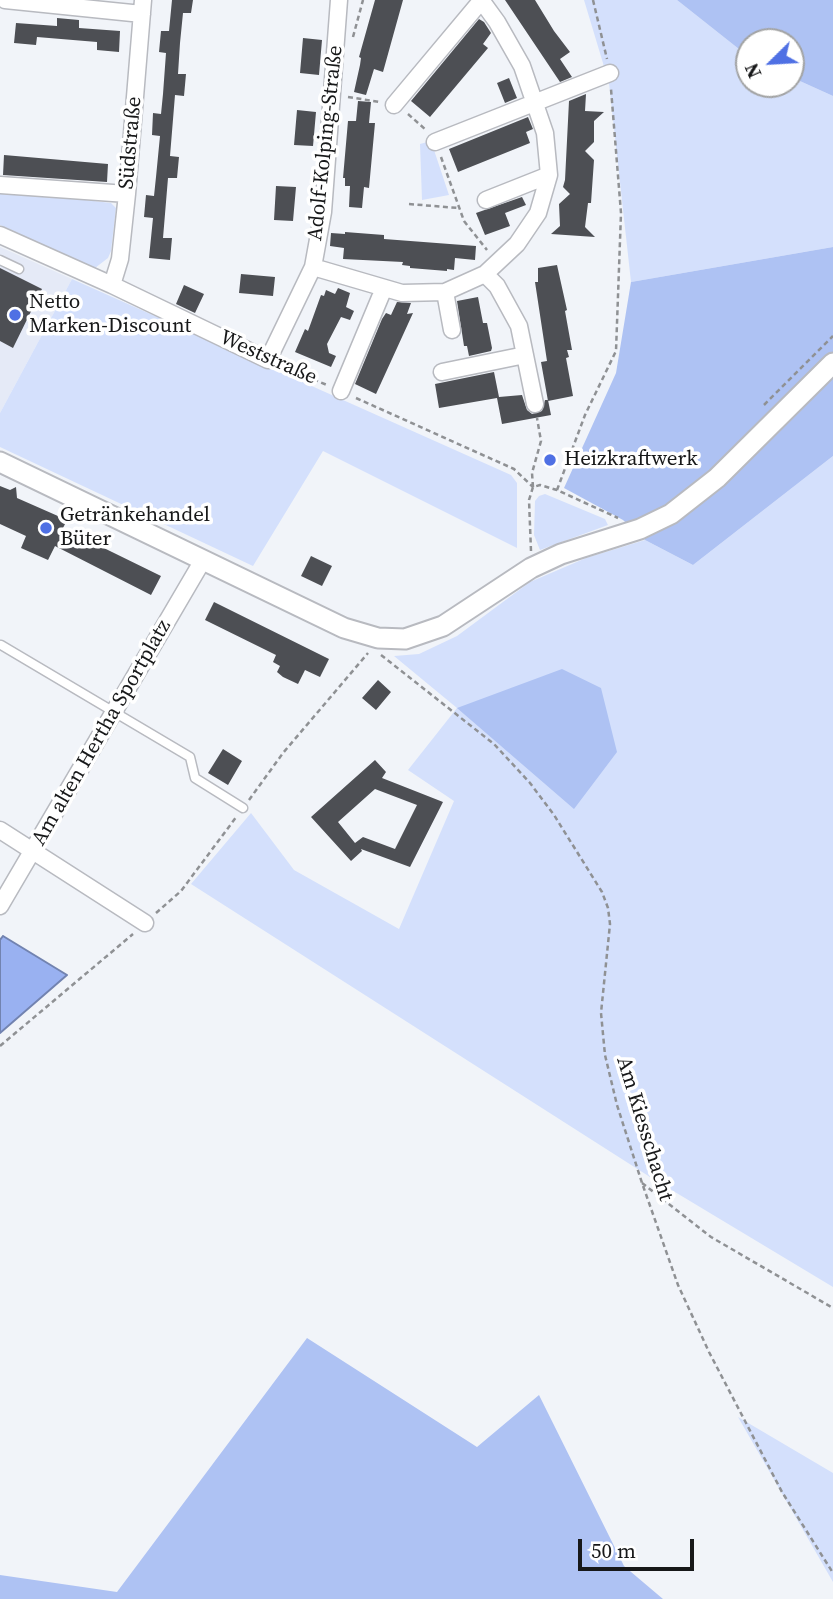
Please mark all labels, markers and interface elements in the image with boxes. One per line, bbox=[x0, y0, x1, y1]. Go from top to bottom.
north arrow bbox=[735, 28, 805, 98]
street label: Adolf-Kolping-Straße bbox=[303, 44, 349, 242]
text: N bbox=[738, 59, 767, 82]
street label: Südstraße bbox=[114, 96, 148, 190]
place label: Netto Marken-Discount bbox=[29, 290, 191, 340]
marker: Netto Marken-Discount bbox=[7, 307, 23, 323]
street label: Weststraße bbox=[215, 325, 321, 391]
place label: Heizkraftwerk bbox=[564, 447, 698, 473]
marker: Heizkraftwerk bbox=[542, 452, 558, 468]
place label: Getränkehandel Büter bbox=[60, 503, 210, 553]
marker: Getränkehandel Büter bbox=[38, 520, 54, 536]
street label: Am alten Hertha Sportplatz bbox=[27, 616, 177, 850]
street label: Am Kiesschacht bbox=[610, 1054, 678, 1204]
scale bar bbox=[581, 1526, 696, 1570]
text: 50 m bbox=[591, 1536, 636, 1565]

